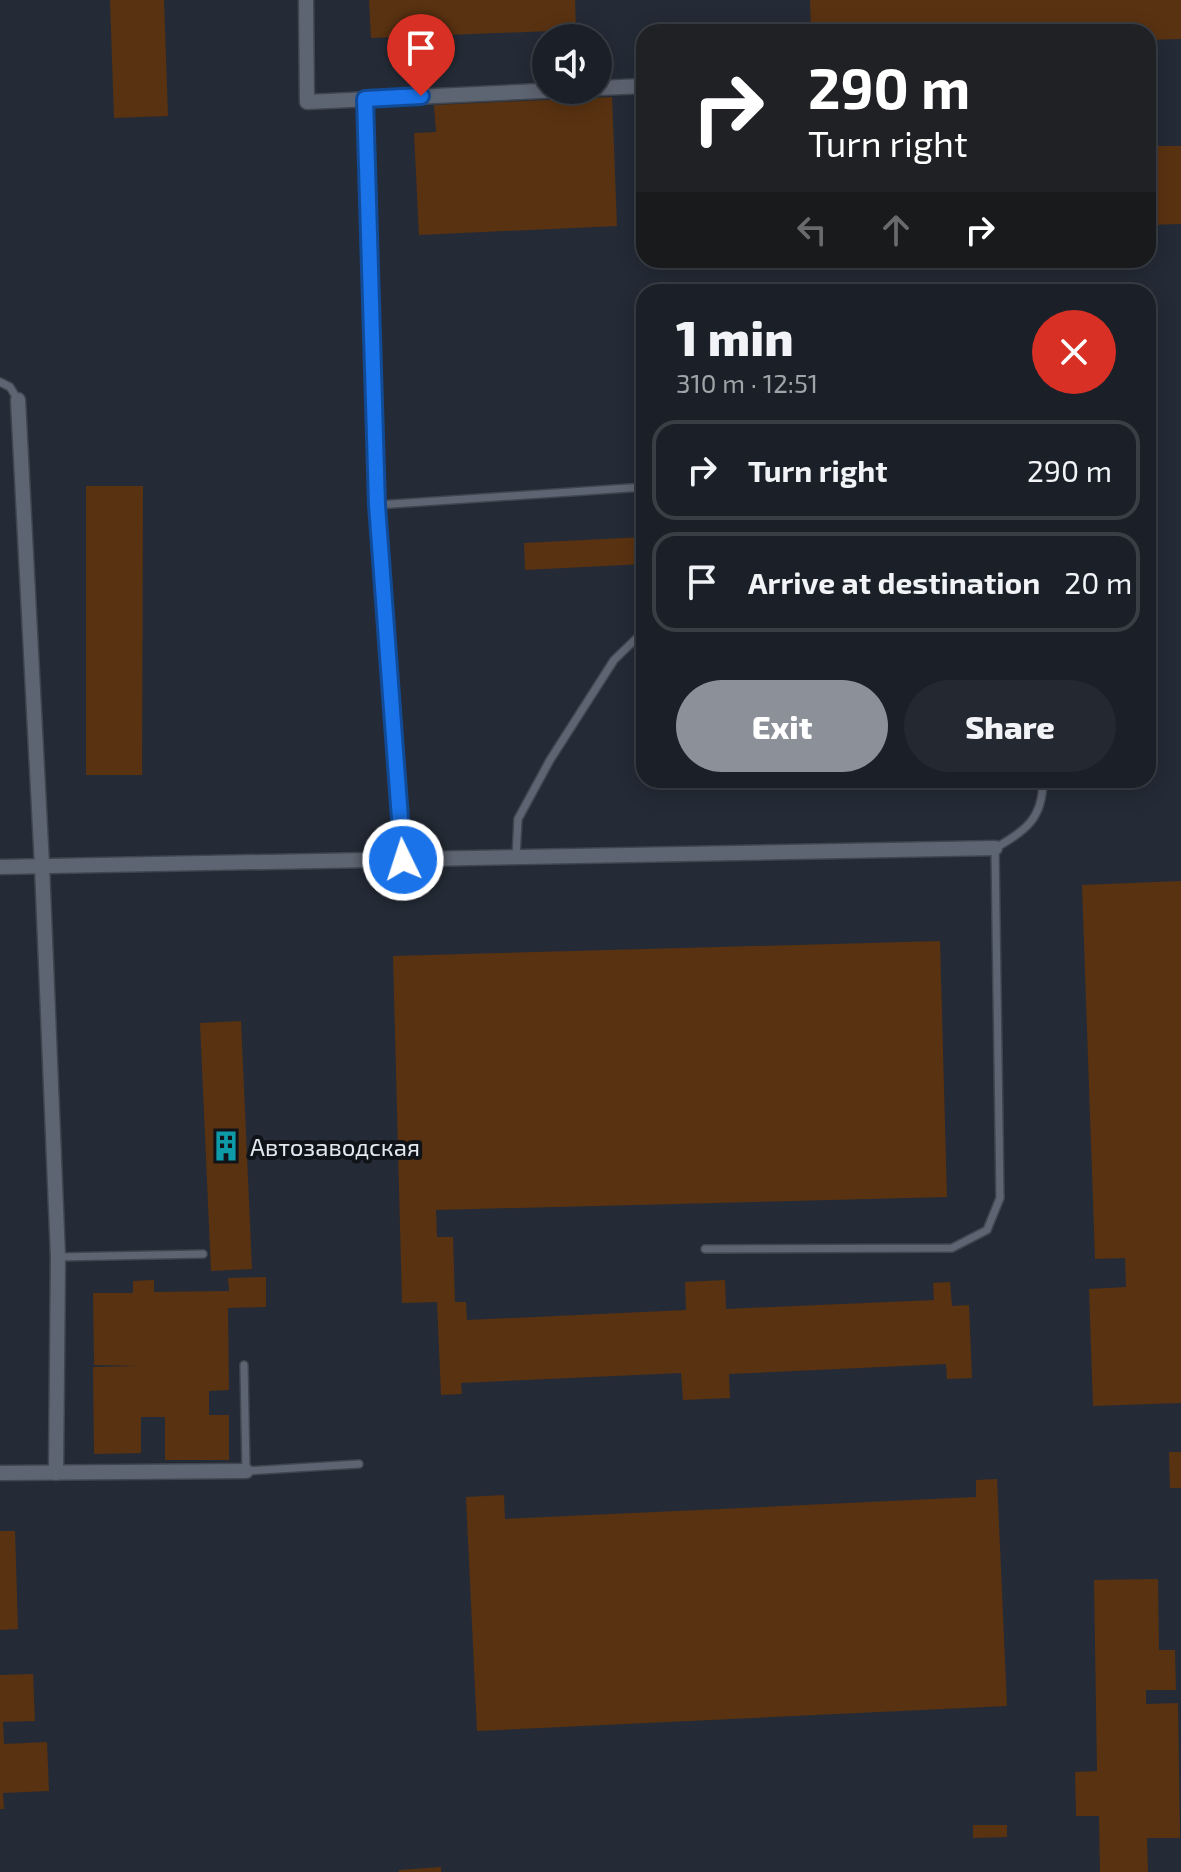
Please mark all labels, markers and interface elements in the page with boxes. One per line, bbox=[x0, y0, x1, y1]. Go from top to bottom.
pin bbox=[387, 14.0, 455, 96]
map controls bbox=[532, 24, 612, 104]
button: sound bbox=[532, 24, 612, 104]
icon: arrive bbox=[399, 26, 443, 70]
text: 290 m bbox=[808, 53, 970, 120]
icon: right bbox=[676, 56, 780, 160]
text: Turn right bbox=[808, 121, 968, 164]
icon: left bbox=[790, 208, 834, 252]
icon: ahead bbox=[874, 208, 918, 252]
icon: right bbox=[958, 208, 1002, 252]
text: 1 min bbox=[676, 308, 794, 366]
button: close bbox=[1032, 310, 1116, 394]
text: 310 m · 12:51 bbox=[676, 367, 818, 398]
icon: right bbox=[680, 448, 724, 492]
text: Turn right bbox=[748, 452, 888, 488]
text: 290 m bbox=[1027, 452, 1112, 488]
icon: arrive bbox=[680, 560, 724, 604]
text: Arrive at destination bbox=[748, 564, 1040, 600]
text: 20 m bbox=[1064, 564, 1132, 600]
button: Exit bbox=[676, 680, 888, 772]
button: Share bbox=[904, 680, 1116, 772]
position arrow bbox=[361, 818, 445, 902]
building icon: Автозаводская bbox=[209, 1129, 243, 1163]
place label: Автозаводская bbox=[250, 1132, 420, 1161]

